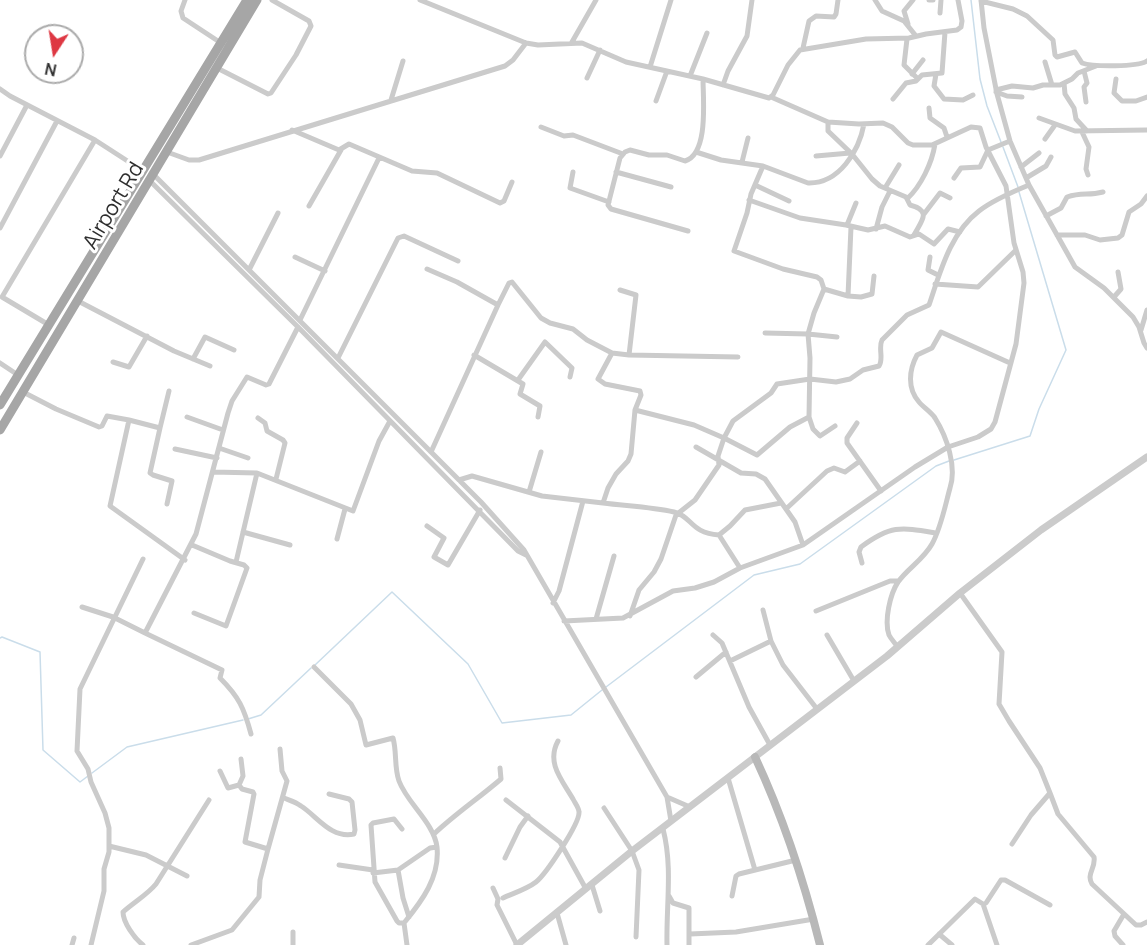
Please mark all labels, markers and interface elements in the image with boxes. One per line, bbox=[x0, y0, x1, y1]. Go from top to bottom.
north arrow bbox=[24, 24, 84, 84]
text: N bbox=[43, 58, 59, 82]
street label: Airport Rd bbox=[78, 158, 150, 254]

